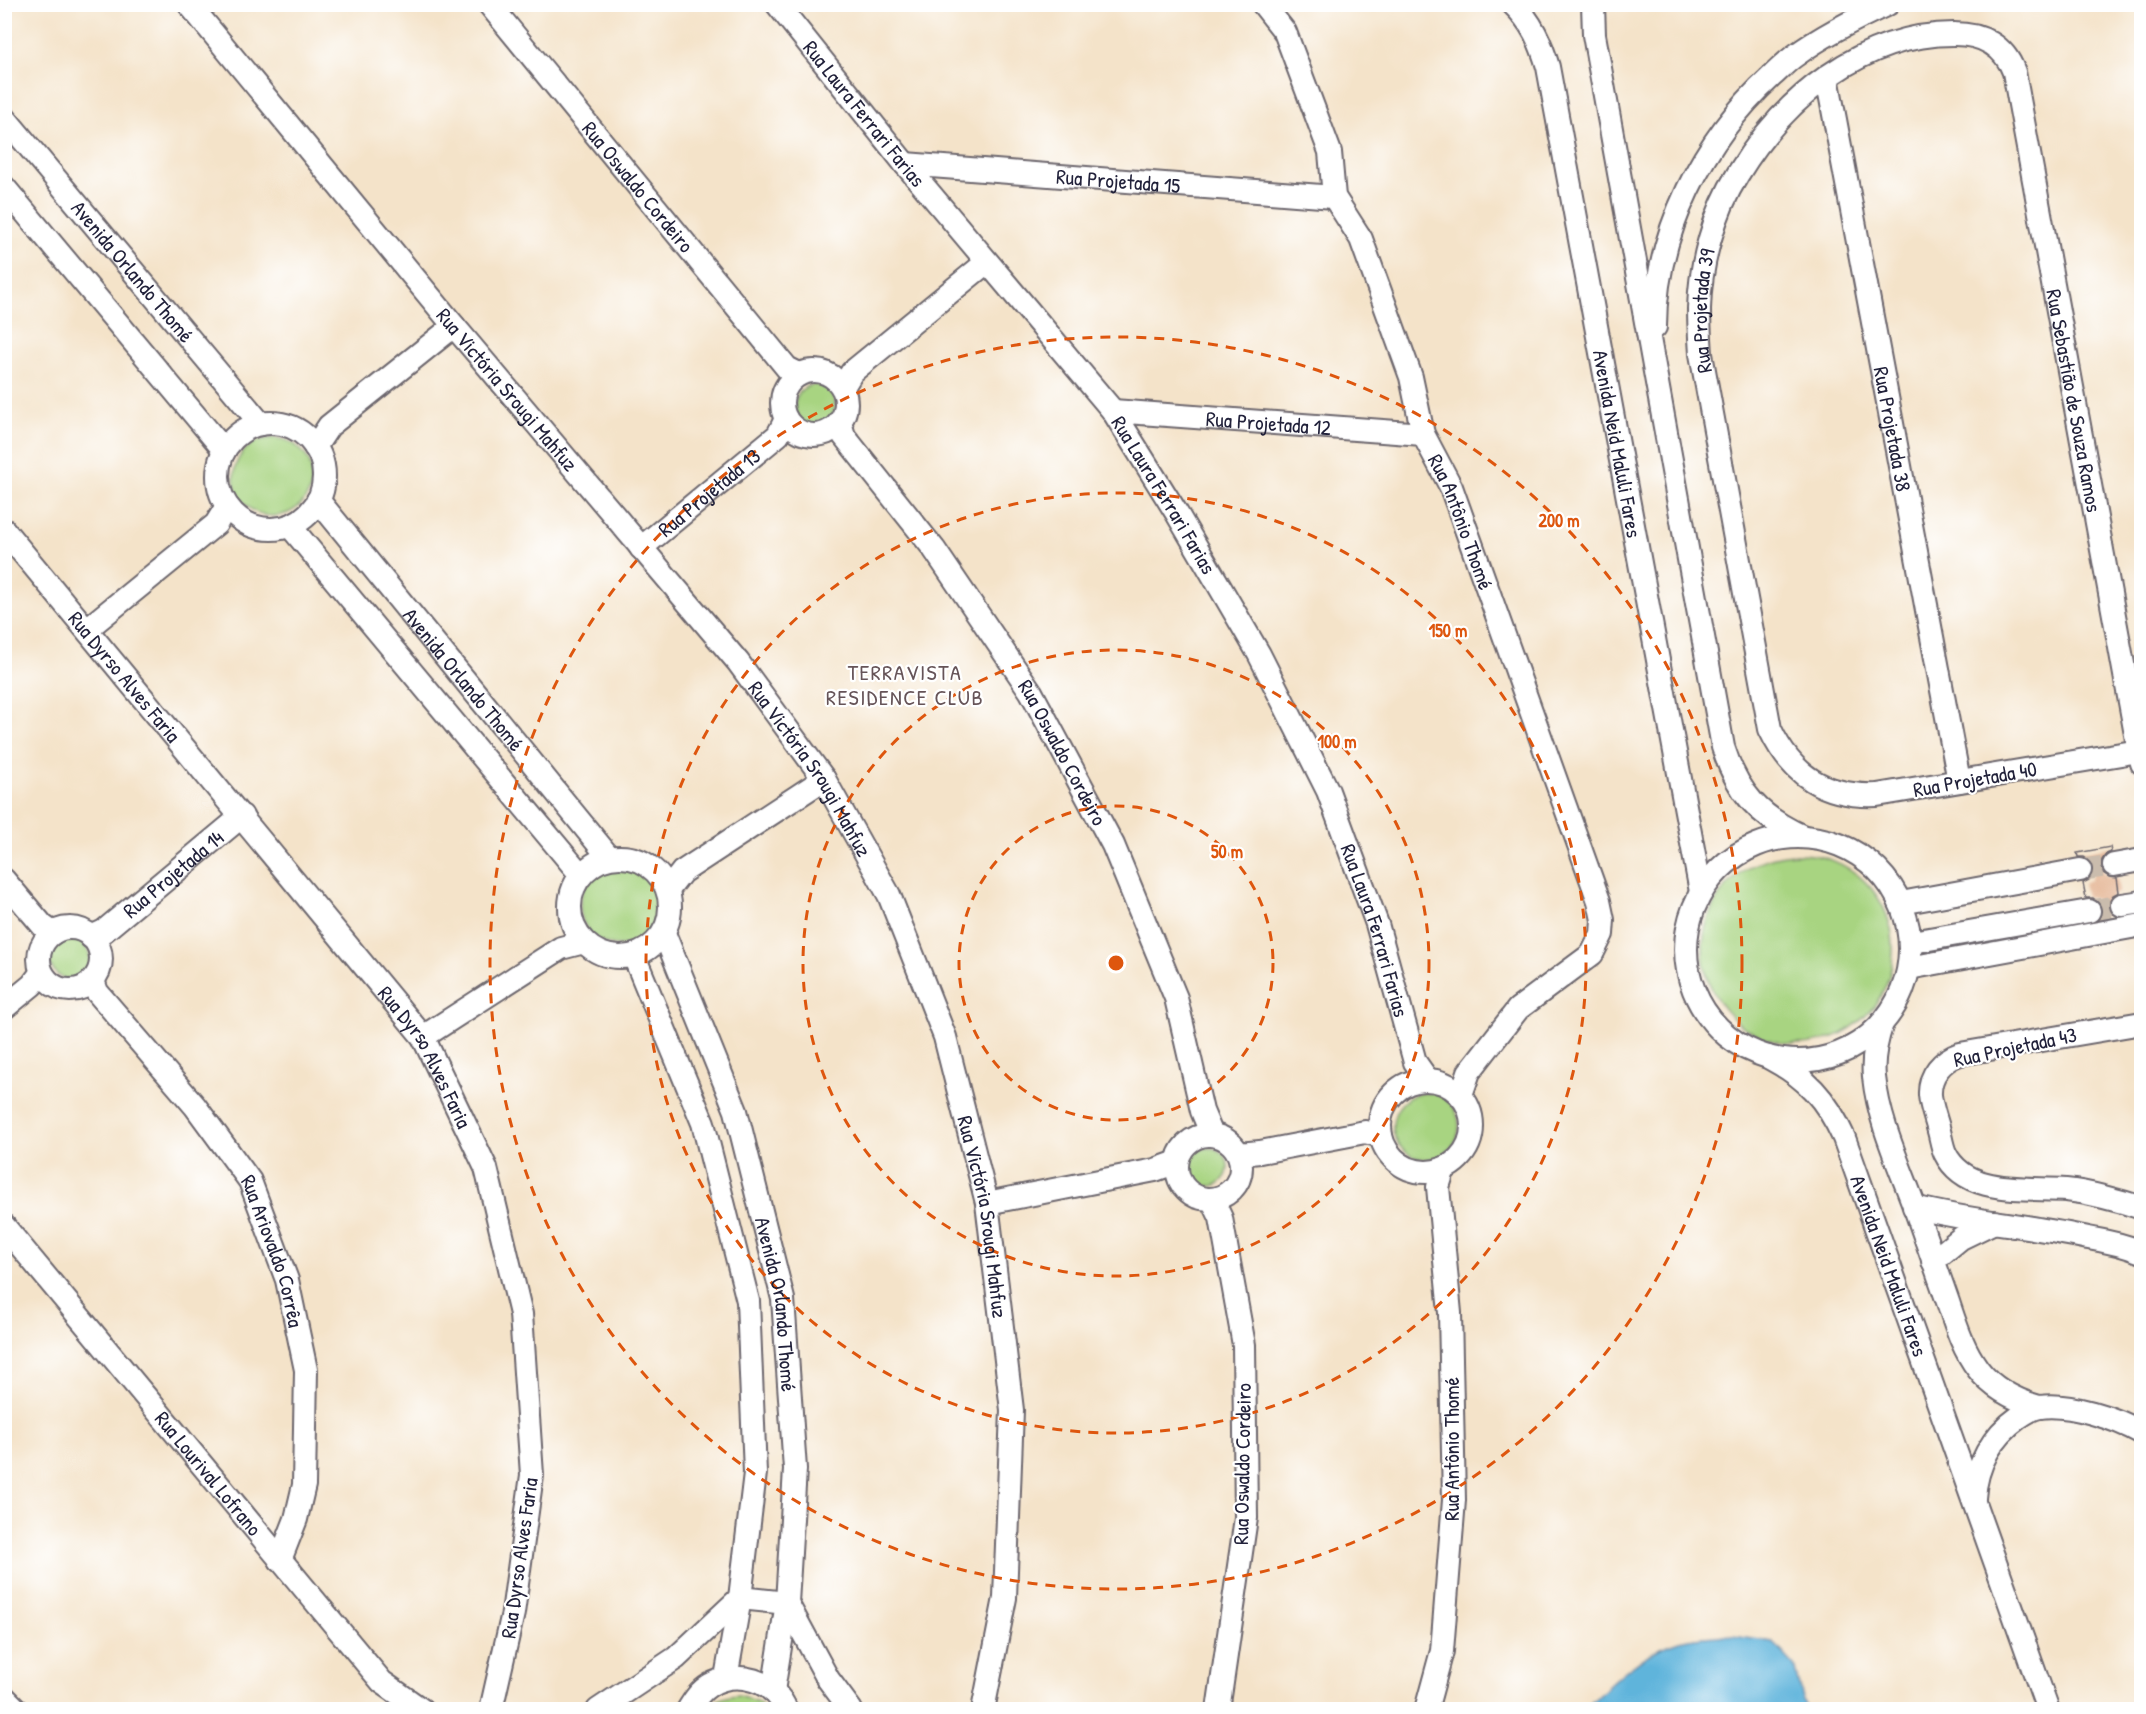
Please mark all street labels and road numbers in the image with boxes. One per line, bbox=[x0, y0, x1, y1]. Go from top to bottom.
street label: Rua Laura Ferrari Farias bbox=[797, 34, 932, 193]
street label: Rua Oswaldo Cordeiro bbox=[576, 115, 701, 258]
street label: Rua Projetada 15 bbox=[1055, 161, 1182, 200]
street label: Avenida Orlando Thomé bbox=[65, 194, 201, 348]
street label: Rua Projetada 39 bbox=[1684, 245, 1721, 375]
street label: Rua Sebastião de Souza Ramos bbox=[2040, 287, 2109, 514]
street label: Rua Victória Srougi Mahfuz bbox=[430, 302, 585, 477]
street label: Avenida Neid Maluli Fares bbox=[1586, 347, 1649, 540]
street label: Rua Projetada 38 bbox=[1867, 364, 1919, 494]
street label: Rua Projetada 12 bbox=[1205, 403, 1332, 442]
street label: Rua Laura Ferrari Farias bbox=[1105, 410, 1223, 579]
street label: Rua Projetada 13 bbox=[652, 441, 766, 543]
street label: Rua Antônio Thomé bbox=[1421, 449, 1501, 594]
street label: Avenida Orlando Thomé bbox=[397, 601, 531, 757]
street label: Rua Dyrso Alves Faria bbox=[62, 605, 188, 748]
street label: Rua Oswaldo Cordeiro bbox=[1012, 673, 1114, 830]
street label: Rua Victória Srougi Mahfuz bbox=[742, 675, 879, 862]
street label: Rua Projetada 40 bbox=[1911, 754, 2039, 804]
street label: Rua Projetada 14 bbox=[116, 823, 230, 924]
street label: Rua Laura Ferrari Farias bbox=[1334, 840, 1416, 1020]
street label: Rua Dyrso Alves Faria bbox=[372, 979, 479, 1133]
street label: Rua Projetada 43 bbox=[1951, 1020, 2079, 1074]
street label: Rua Victória Srougi Mahfuz bbox=[951, 1112, 1015, 1320]
street label: Rua Ariovaldo Corrêa bbox=[235, 1168, 311, 1330]
street label: Avenida Neid Maluli Fares bbox=[1844, 1171, 1935, 1360]
street label: Avenida Orlando Thomé bbox=[748, 1214, 804, 1392]
street label: Rua Antônio Thomé bbox=[1437, 1377, 1466, 1521]
street label: Rua Oswaldo Cordeiro bbox=[1226, 1383, 1258, 1545]
street label: Rua Lourival Lofrano bbox=[149, 1405, 269, 1542]
street label: Rua Dyrso Alves Faria bbox=[493, 1476, 545, 1640]

